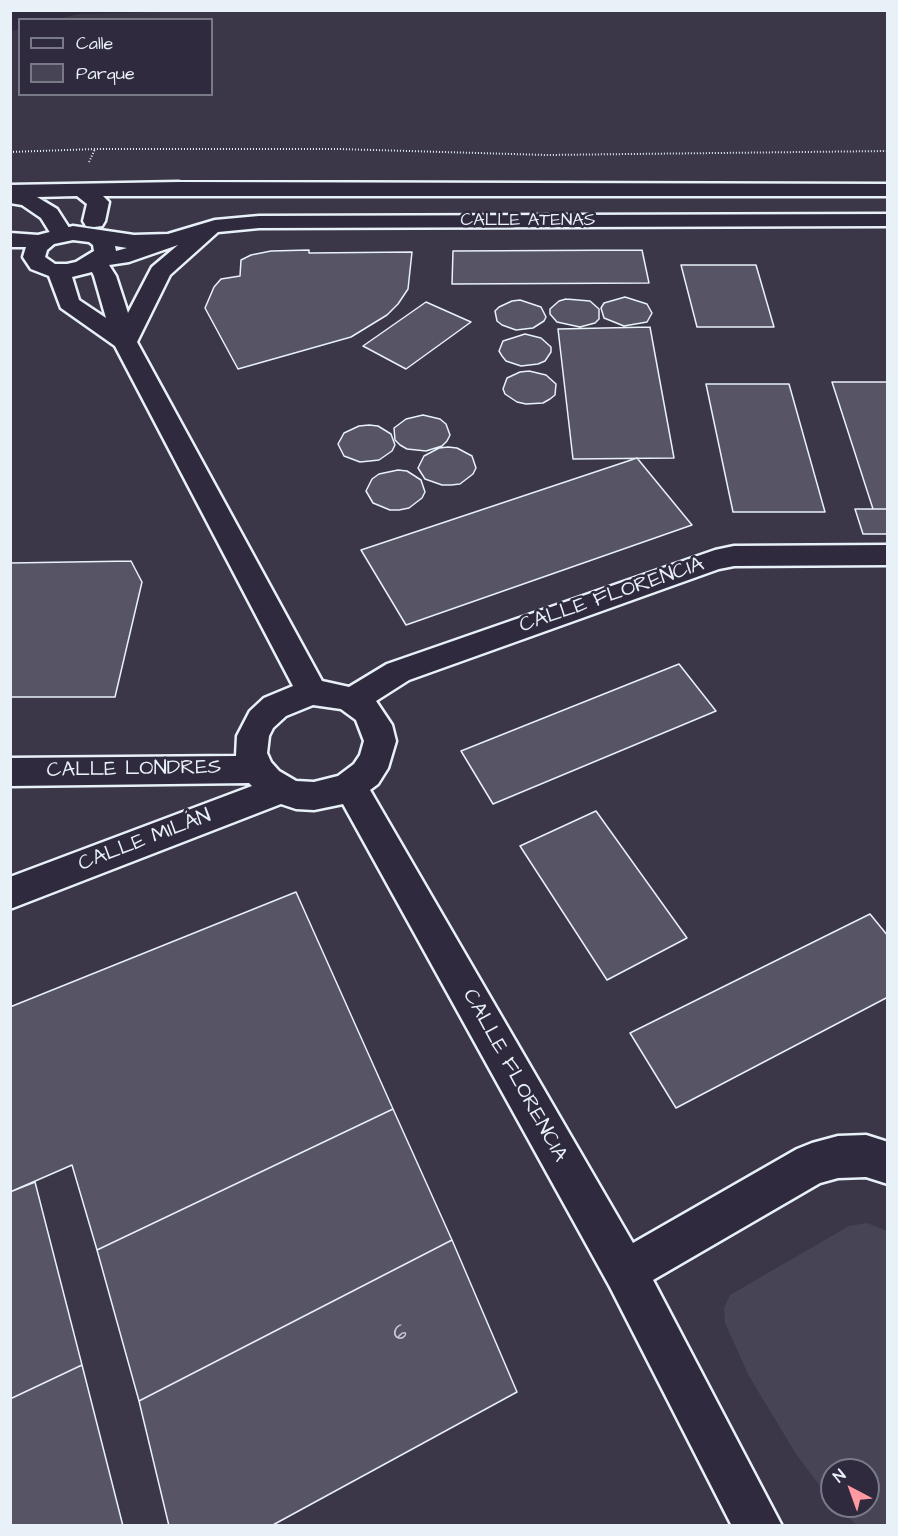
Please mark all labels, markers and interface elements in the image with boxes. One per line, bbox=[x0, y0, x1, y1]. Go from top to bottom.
legend bbox=[18, 18, 213, 96]
text: Calle bbox=[76, 31, 113, 56]
text: Parque bbox=[76, 61, 135, 86]
street label: CALLE ATENAS bbox=[461, 210, 595, 232]
street label: CALLE FLORENCIA bbox=[516, 553, 708, 639]
street label: CALLE LONDRES bbox=[47, 756, 221, 784]
street label: CALLE MILÁN bbox=[75, 804, 215, 878]
street label: CALLE FLORENCIA bbox=[456, 985, 572, 1167]
house number: 6 bbox=[393, 1322, 407, 1348]
north arrow bbox=[820, 1458, 880, 1518]
text: N bbox=[829, 1464, 851, 1488]

